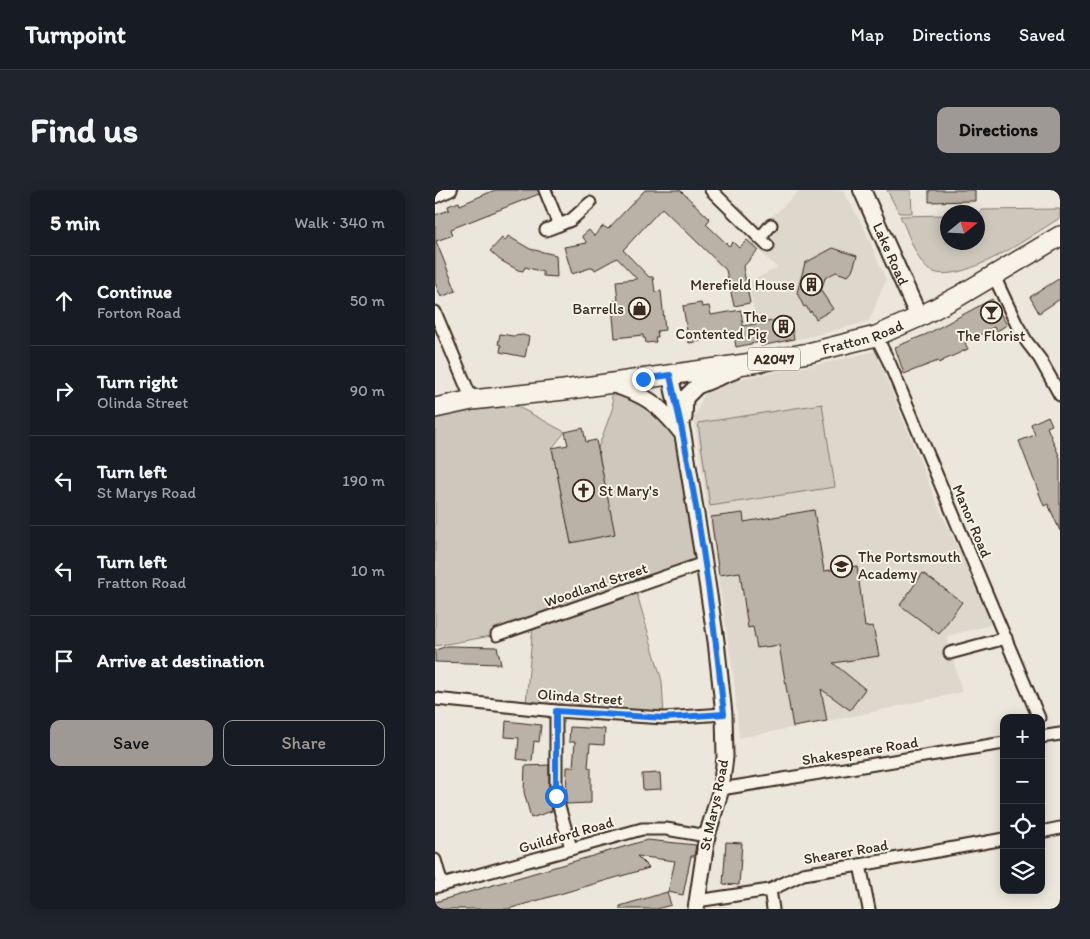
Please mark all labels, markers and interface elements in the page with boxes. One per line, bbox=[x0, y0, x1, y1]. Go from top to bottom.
text: Turnpoint bbox=[25, 20, 126, 49]
text: Map bbox=[851, 24, 884, 46]
text: Directions bbox=[912, 24, 991, 46]
text: Saved bbox=[1019, 24, 1065, 46]
button: Directions bbox=[937, 107, 1060, 153]
text: Find us bbox=[30, 109, 138, 151]
north arrow bbox=[940, 205, 985, 250]
text: 5 min bbox=[50, 210, 100, 235]
text: Walk · 340 m bbox=[295, 213, 385, 232]
street label: Lake Road bbox=[869, 220, 912, 288]
building icon: Merefield House bbox=[799, 273, 823, 297]
place label: Merefield House bbox=[690, 276, 795, 294]
text: Continue bbox=[97, 280, 172, 303]
icon: ahead bbox=[50, 287, 78, 315]
text: 50 m bbox=[350, 291, 385, 310]
shop icon: Barrells bbox=[628, 297, 652, 321]
place label: Barrells bbox=[573, 300, 624, 318]
bar icon: The Florist bbox=[979, 301, 1003, 325]
text: Forton Road bbox=[97, 303, 181, 322]
place label: The Contented Pig bbox=[676, 308, 767, 343]
building icon: The Contented Pig bbox=[771, 314, 795, 338]
street label: Fratton Road bbox=[820, 316, 906, 358]
place label: The Florist bbox=[957, 327, 1026, 345]
road number: A2047 bbox=[748, 347, 800, 370]
route end bbox=[632, 368, 655, 391]
text: Turn right bbox=[97, 370, 178, 393]
icon: right bbox=[50, 377, 78, 405]
text: 90 m bbox=[350, 381, 385, 400]
text: Olinda Street bbox=[97, 393, 188, 412]
text: Turn left bbox=[97, 460, 167, 483]
icon: left bbox=[50, 467, 78, 495]
text: 190 m bbox=[342, 471, 385, 490]
church icon: St Mary's bbox=[571, 479, 595, 503]
place label: St Mary's bbox=[599, 482, 659, 500]
street label: Manor Road bbox=[949, 482, 995, 560]
text: St Marys Road bbox=[97, 483, 196, 502]
place label: The Portsmouth Academy bbox=[858, 548, 961, 583]
text: Turn left bbox=[97, 550, 167, 573]
school or university icon: The Portsmouth Academy bbox=[830, 554, 854, 578]
icon: left bbox=[50, 557, 78, 585]
street label: Woodland Street bbox=[542, 559, 650, 611]
text: 10 m bbox=[351, 561, 385, 580]
text: Fratton Road bbox=[97, 573, 186, 592]
icon: arrive bbox=[50, 647, 78, 675]
text: Arrive at destination bbox=[97, 649, 264, 672]
street label: Olinda Street bbox=[537, 685, 624, 709]
map controls bbox=[1000, 714, 1045, 894]
button: + bbox=[1000, 714, 1045, 759]
button: Save bbox=[50, 720, 213, 766]
button: Share bbox=[223, 720, 385, 766]
street label: Shakespeare Road bbox=[800, 733, 920, 769]
street label: St Marys Road bbox=[696, 758, 732, 852]
button: − bbox=[1000, 759, 1045, 804]
route start bbox=[545, 785, 568, 808]
button: locate bbox=[1000, 804, 1045, 849]
street label: Guildford Road bbox=[517, 813, 615, 857]
street label: Shearer Road bbox=[802, 836, 890, 868]
button: layers bbox=[1000, 849, 1045, 894]

